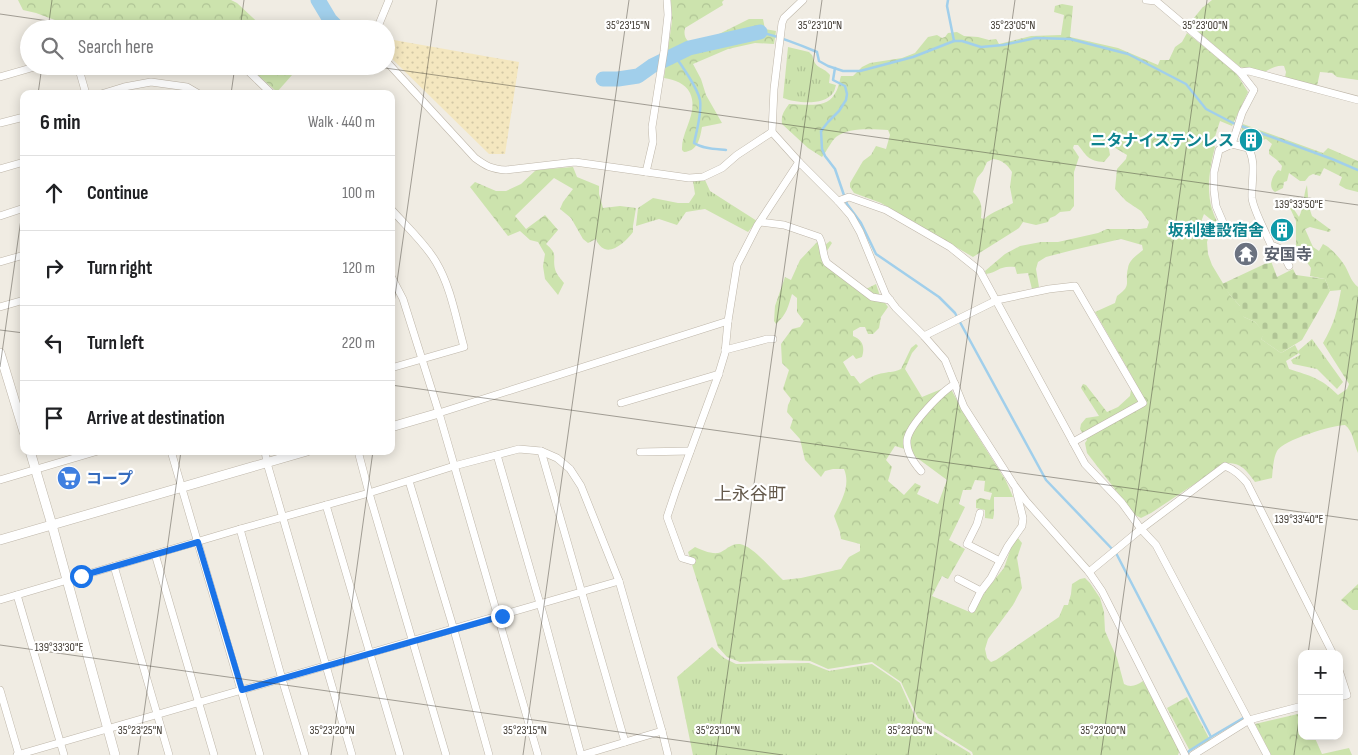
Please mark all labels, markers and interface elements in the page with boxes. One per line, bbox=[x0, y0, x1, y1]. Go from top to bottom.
text: 35°23'15"N bbox=[606, 18, 650, 33]
text: 35°23'10"N bbox=[798, 18, 842, 33]
text: 35°23'05"N bbox=[990, 18, 1036, 33]
text: 35°23'00"N bbox=[1182, 18, 1228, 33]
search box bbox=[20, 20, 395, 75]
icon: search bbox=[38, 34, 66, 62]
text: Search here bbox=[78, 36, 154, 59]
text: 6 min bbox=[40, 110, 81, 135]
text: Walk · 440 m bbox=[308, 113, 375, 132]
building icon: ニタナイステンレス bbox=[1238, 127, 1264, 153]
place label: ニタナイステンレス bbox=[1090, 132, 1234, 151]
icon: ahead bbox=[40, 179, 68, 207]
text: Continue bbox=[87, 182, 148, 205]
text: 100 m bbox=[342, 184, 375, 203]
text: 139°33'50"E bbox=[1275, 197, 1323, 212]
building icon: 坂利建設宿舎 bbox=[1269, 217, 1295, 243]
place label: 坂利建設宿舎 bbox=[1168, 222, 1264, 241]
temple icon: 安国寺 bbox=[1233, 241, 1259, 267]
place label: 安国寺 bbox=[1264, 246, 1312, 265]
icon: right bbox=[40, 254, 68, 282]
text: Turn right bbox=[87, 257, 152, 280]
text: 120 m bbox=[343, 259, 375, 278]
icon: left bbox=[40, 329, 68, 357]
text: Turn left bbox=[87, 332, 144, 355]
text: 220 m bbox=[342, 334, 375, 353]
icon: arrive bbox=[40, 404, 68, 432]
text: Arrive at destination bbox=[87, 407, 225, 430]
supermarket icon: コープ bbox=[56, 465, 82, 491]
place label: コープ bbox=[86, 470, 133, 489]
district label: 上永谷町 bbox=[714, 484, 786, 505]
text: 139°33'40"E bbox=[1275, 512, 1323, 527]
route start bbox=[70, 565, 93, 588]
route end bbox=[491, 605, 514, 628]
text: 139°33'30"E bbox=[35, 640, 83, 655]
map controls bbox=[1298, 650, 1343, 740]
button: + bbox=[1298, 650, 1343, 695]
button: − bbox=[1298, 695, 1343, 740]
text: 35°23'25"N bbox=[118, 723, 162, 738]
text: 35°23'20"N bbox=[309, 723, 355, 738]
text: 35°23'15"N bbox=[503, 723, 547, 738]
text: 35°23'10"N bbox=[696, 723, 740, 738]
text: 35°23'05"N bbox=[887, 723, 933, 738]
text: 35°23'00"N bbox=[1080, 723, 1126, 738]

